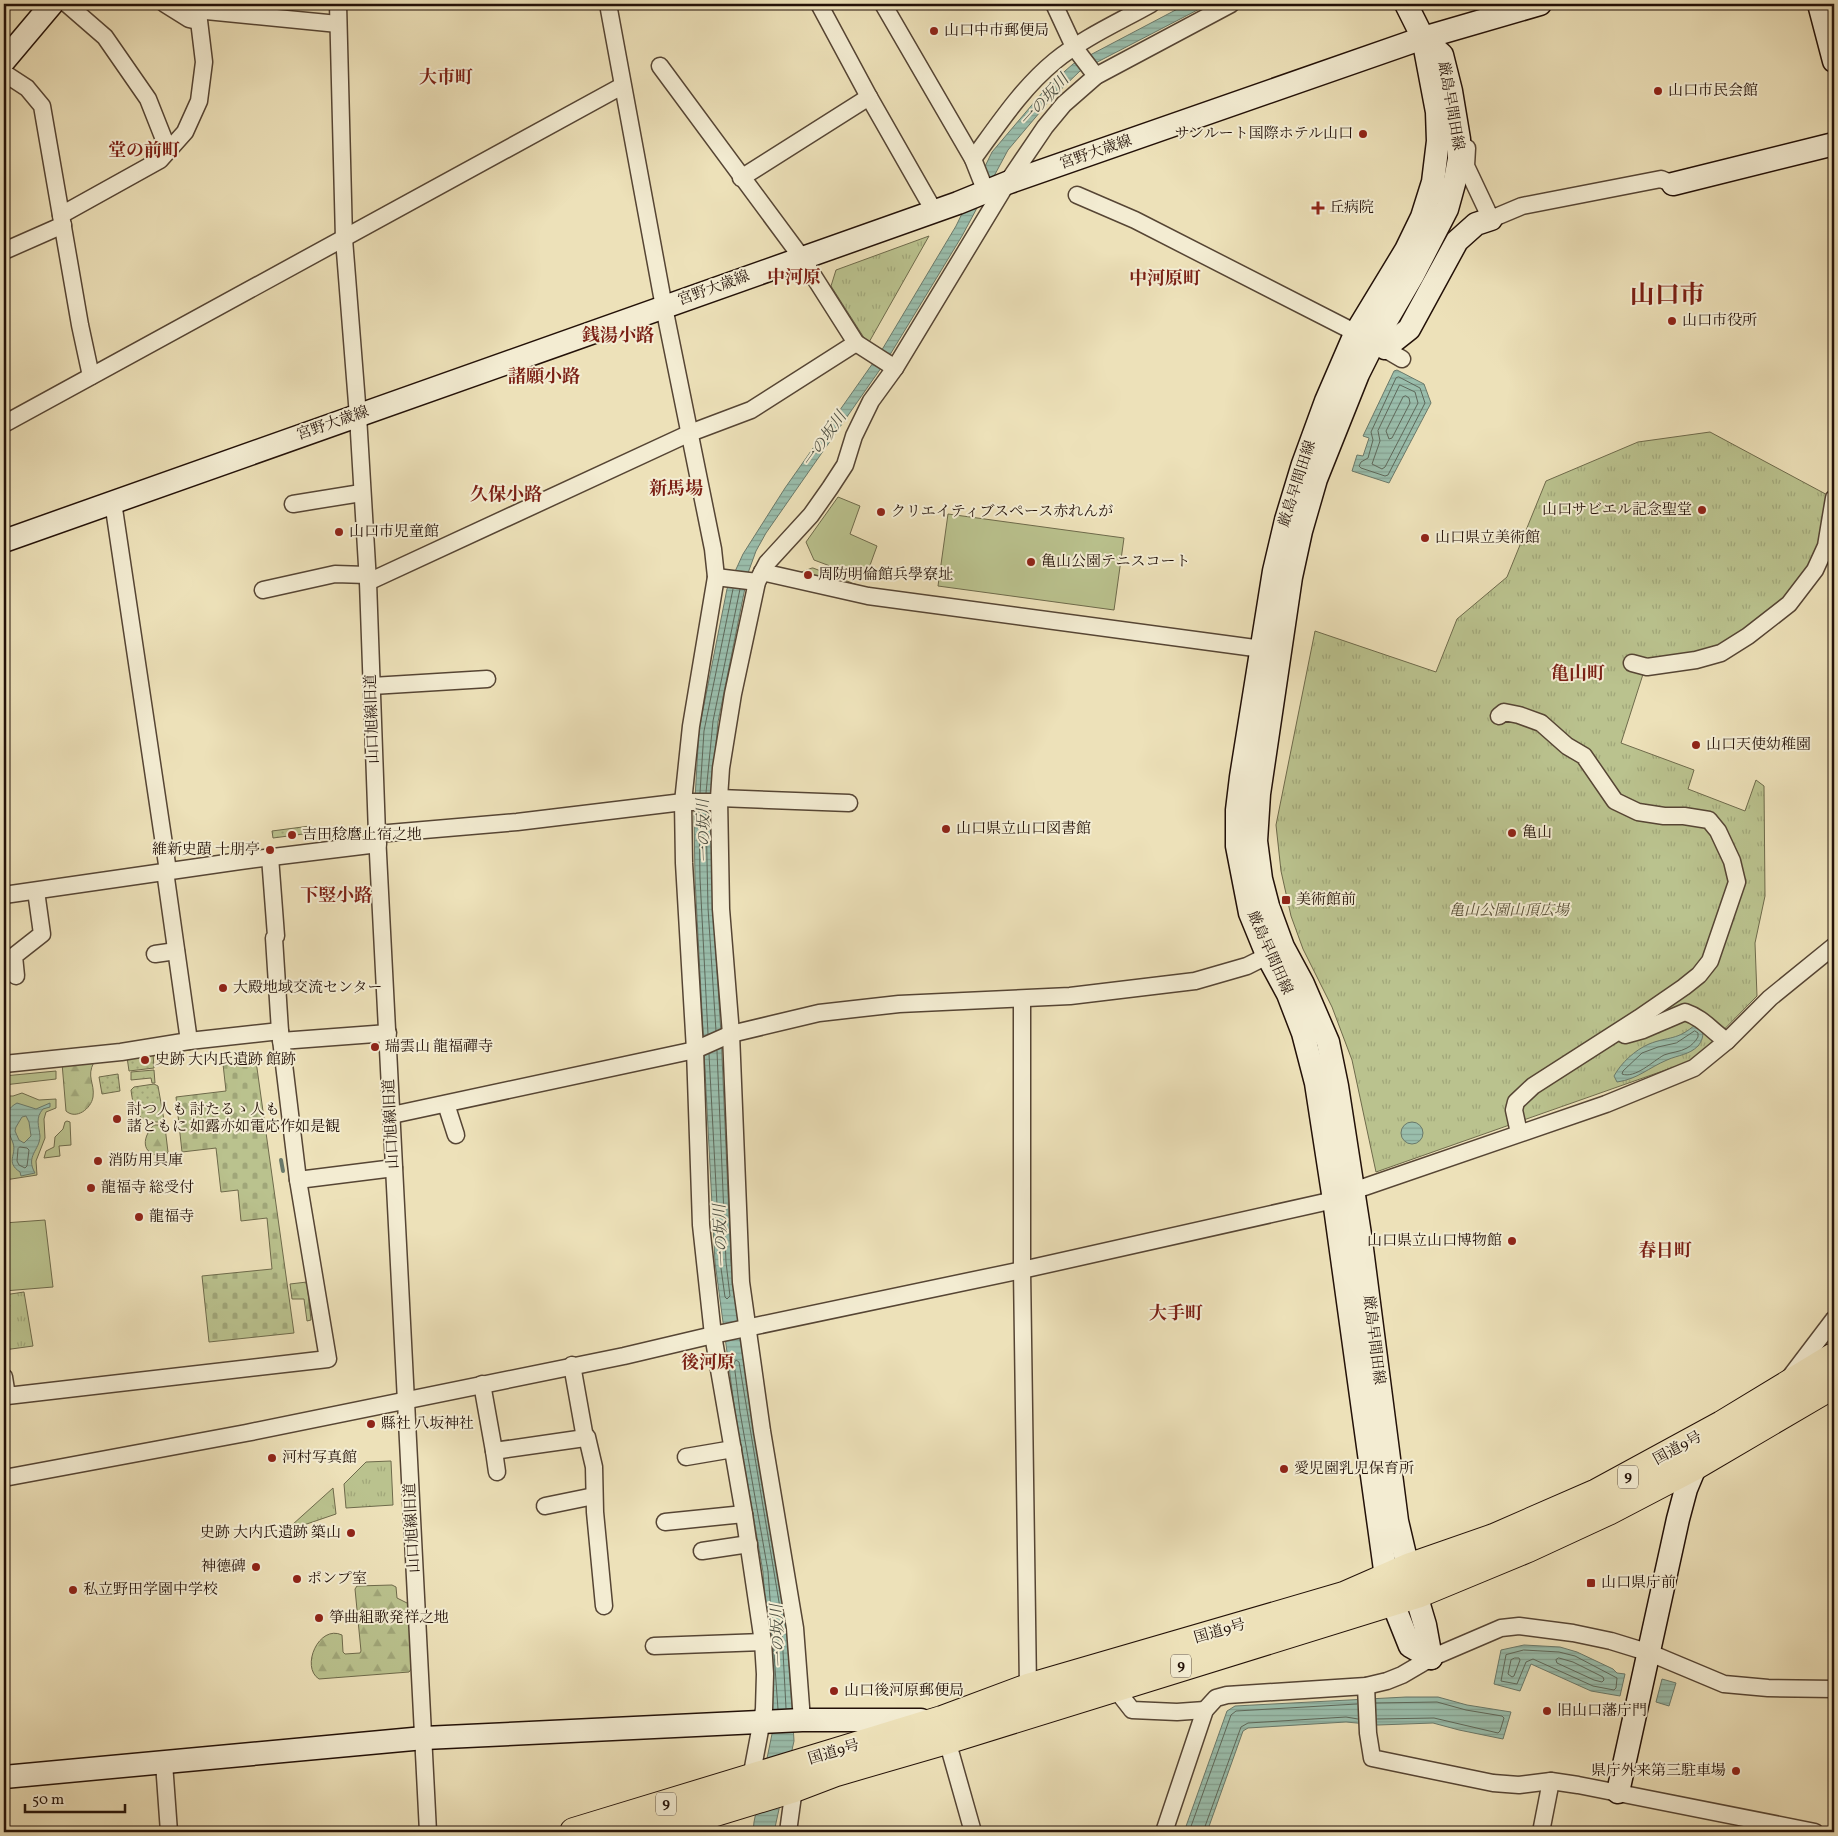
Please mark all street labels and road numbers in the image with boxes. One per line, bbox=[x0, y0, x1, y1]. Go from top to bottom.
street label: 厳島早間田線 bbox=[1432, 60, 1468, 152]
street label: 宮野大歳線 bbox=[1057, 131, 1135, 175]
street label: 宮野大歳線 bbox=[675, 266, 753, 312]
street label: 宮野大歳線 bbox=[294, 402, 372, 446]
street label: 厳島早間田線 bbox=[1274, 438, 1322, 530]
street label: 山口旭線旧道 bbox=[361, 674, 385, 764]
street label: 厳島早間田線 bbox=[1241, 908, 1297, 998]
street label: 山口旭線旧道 bbox=[379, 1079, 405, 1169]
street label: 厳島早間田線 bbox=[1357, 1294, 1389, 1386]
street label: 国道9号 bbox=[1650, 1427, 1706, 1471]
road number: 9 bbox=[1618, 1465, 1638, 1488]
street label: 山口旭線旧道 bbox=[400, 1483, 426, 1573]
street label: 国道9号 bbox=[1192, 1615, 1248, 1649]
road number: 9 bbox=[1171, 1654, 1191, 1678]
street label: 国道9号 bbox=[806, 1735, 862, 1771]
road number: 9 bbox=[656, 1792, 676, 1816]

